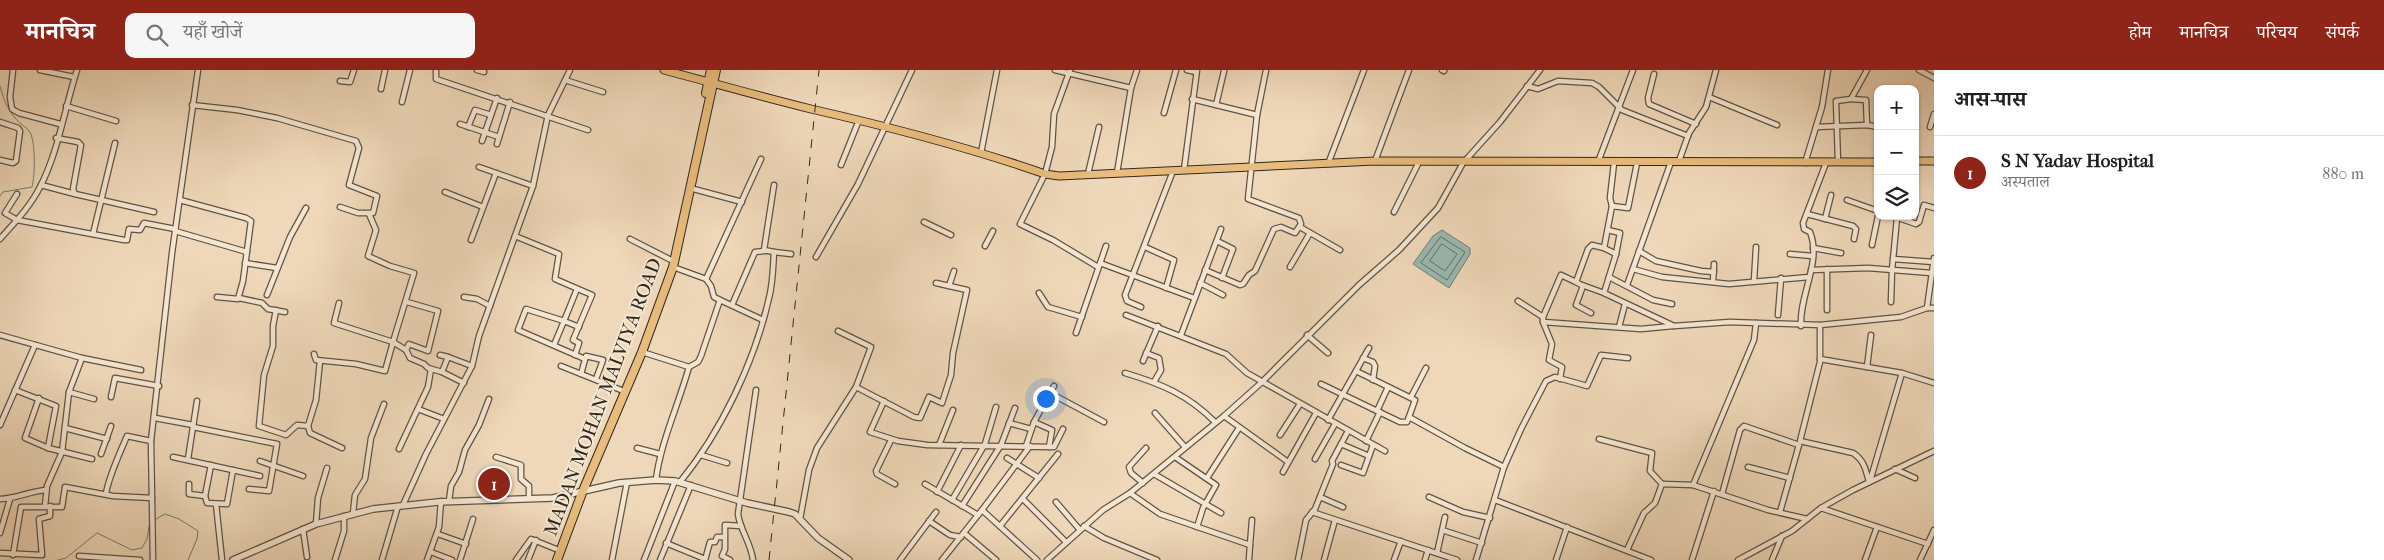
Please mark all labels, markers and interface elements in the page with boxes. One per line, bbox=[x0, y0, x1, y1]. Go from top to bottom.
search box bbox=[125, 13, 475, 58]
text: मानचित्र bbox=[25, 17, 95, 45]
icon: search bbox=[143, 21, 171, 49]
text: यहाँ खोजें bbox=[183, 21, 243, 43]
text: होम bbox=[2129, 22, 2152, 43]
text: मानचित्र bbox=[2180, 22, 2228, 43]
text: परिचय bbox=[2256, 22, 2297, 43]
text: संपर्क bbox=[2325, 22, 2359, 43]
map controls bbox=[1874, 85, 1919, 220]
button: + bbox=[1874, 85, 1919, 130]
text: आस-पास bbox=[1954, 87, 2026, 111]
button: − bbox=[1874, 130, 1919, 175]
text: S N Yadav Hospital bbox=[2001, 150, 2154, 172]
text: 1 bbox=[1967, 164, 1973, 183]
text: 880 m bbox=[2322, 164, 2364, 183]
text: अस्पताल bbox=[2001, 172, 2050, 191]
button: layers bbox=[1874, 175, 1919, 220]
street label: MADAN MOHAN MALVIYA ROAD bbox=[540, 255, 666, 539]
your location bbox=[1033, 386, 1059, 412]
pin: 1 bbox=[478, 465, 510, 503]

